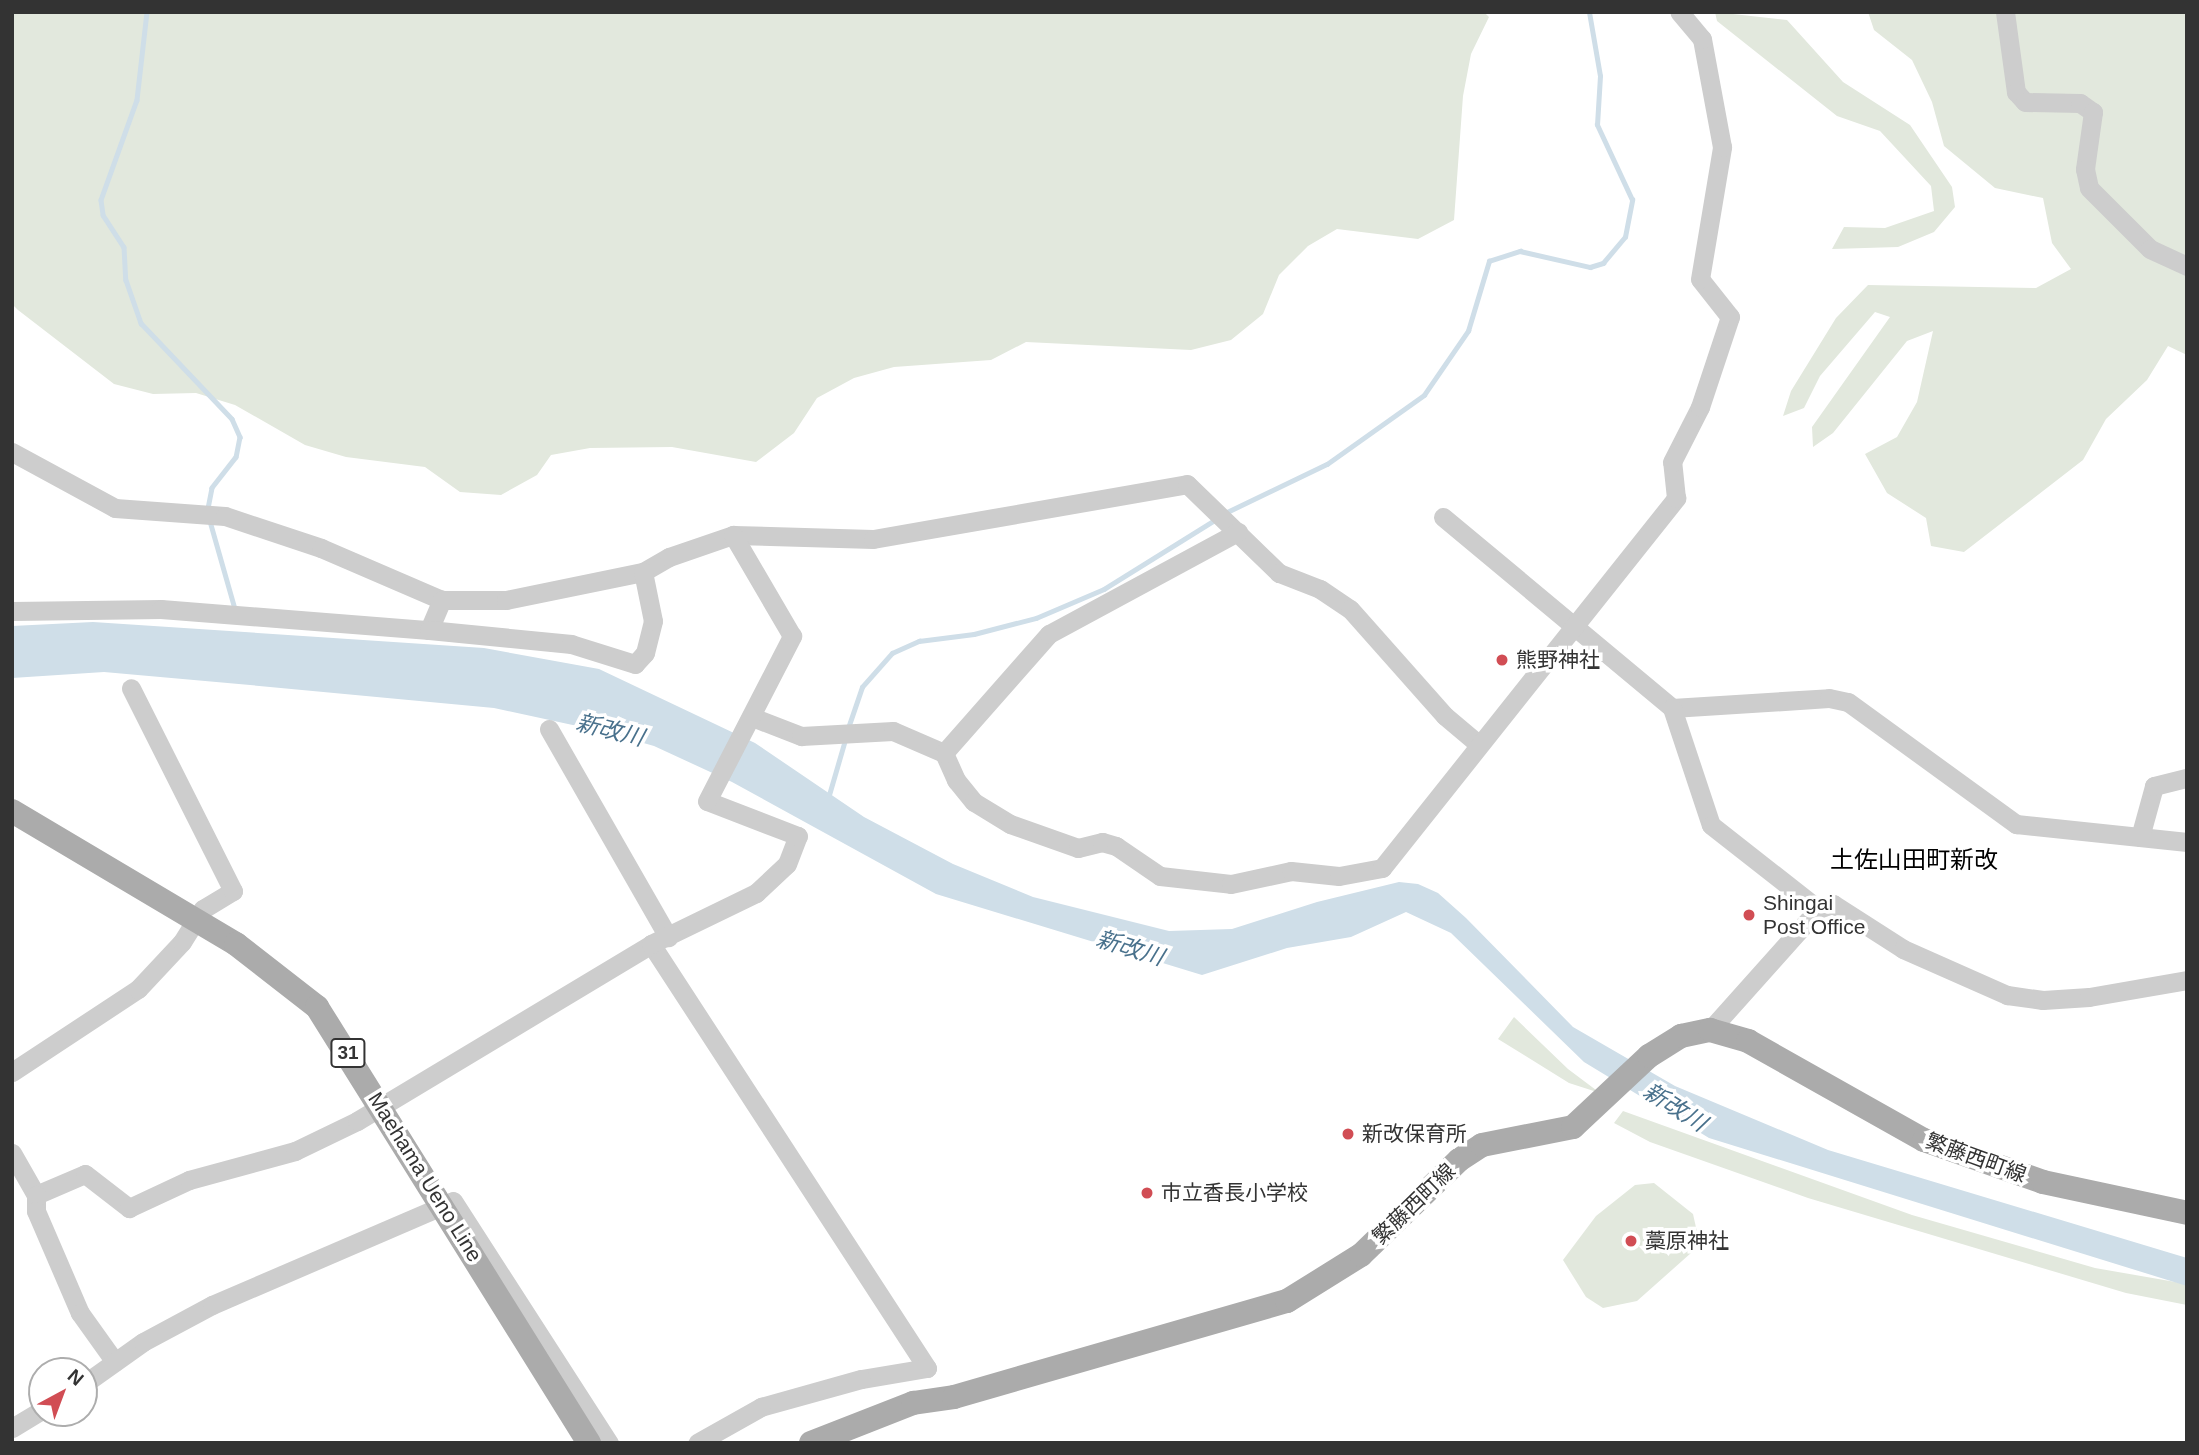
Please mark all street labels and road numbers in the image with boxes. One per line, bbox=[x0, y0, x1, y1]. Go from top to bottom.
road number: 31 bbox=[329, 1037, 367, 1068]
street label: Maehama Ueno Line bbox=[363, 1088, 487, 1266]
street label: 繁藤西町線 bbox=[1922, 1128, 2030, 1188]
street label: 繁藤西町線 bbox=[1367, 1158, 1461, 1250]

